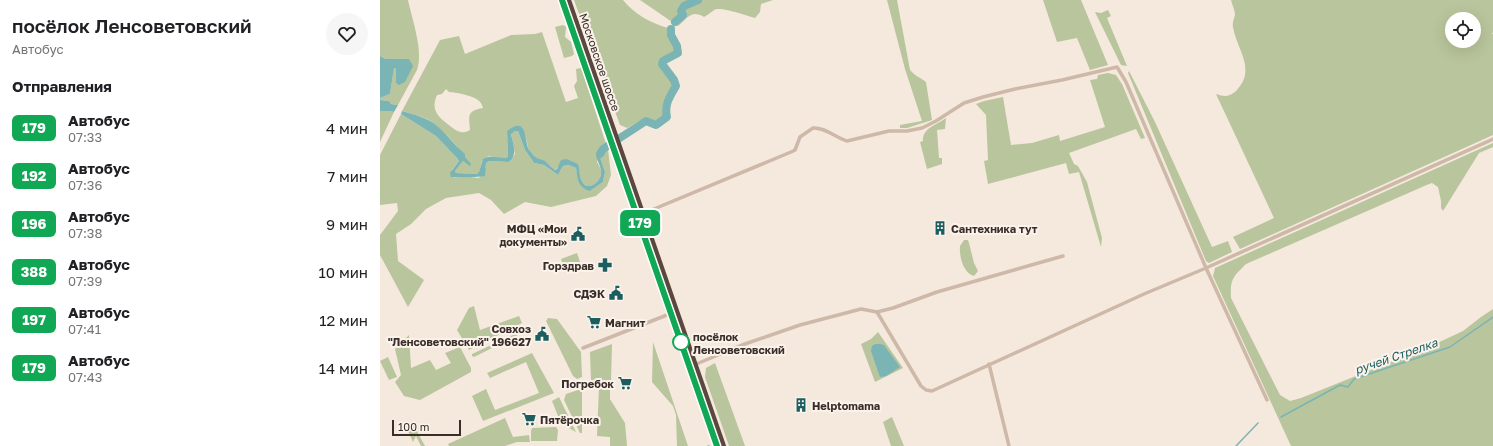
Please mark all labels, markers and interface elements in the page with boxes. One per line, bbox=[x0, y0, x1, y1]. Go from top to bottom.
street label: Московское шоссе bbox=[577, 11, 623, 113]
map controls bbox=[1445, 12, 1481, 48]
button: locate bbox=[1445, 12, 1481, 48]
button: heart bbox=[326, 13, 368, 55]
text: посёлок Ленсоветовский bbox=[12, 14, 252, 37]
text: Автобус bbox=[12, 41, 64, 57]
text: Отправления bbox=[12, 77, 112, 95]
text: Автобус bbox=[68, 111, 130, 129]
text: 179 bbox=[22, 119, 46, 136]
text: 4 мин bbox=[326, 119, 368, 137]
text: 07:33 bbox=[68, 129, 102, 145]
text: Автобус bbox=[68, 159, 130, 177]
text: 192 bbox=[22, 167, 46, 184]
text: 7 мин bbox=[327, 167, 368, 185]
text: 07:36 bbox=[68, 177, 102, 193]
text: Автобус bbox=[68, 207, 130, 225]
line badge: 179 bbox=[617, 210, 663, 236]
text: 179 bbox=[628, 214, 652, 231]
text: 196 bbox=[22, 215, 47, 232]
text: 9 мин bbox=[326, 215, 368, 233]
building icon: Сантехника тут bbox=[932, 220, 948, 236]
place label: МФЦ «Мои документы» bbox=[499, 222, 567, 248]
place label: Сантехника тут bbox=[951, 222, 1038, 235]
text: 07:38 bbox=[68, 225, 102, 241]
public building icon: МФЦ «Мои документы» bbox=[570, 226, 586, 242]
text: Автобус bbox=[68, 255, 130, 273]
pharmacy icon: Горздрав bbox=[597, 257, 613, 273]
place label: Горздрав bbox=[543, 259, 595, 272]
text: 388 bbox=[21, 263, 47, 280]
text: 10 мин bbox=[319, 263, 368, 281]
text: 07:39 bbox=[68, 273, 102, 289]
public building icon: СДЭК bbox=[608, 285, 624, 301]
place label: СДЭК bbox=[573, 287, 605, 300]
text: Автобус bbox=[68, 303, 130, 321]
text: 197 bbox=[22, 311, 46, 328]
text: 12 мин bbox=[319, 311, 368, 329]
supermarket icon: Магнит bbox=[586, 314, 602, 330]
place label: Магнит bbox=[605, 316, 646, 329]
text: 07:41 bbox=[68, 321, 101, 337]
place label: Совхоз "Ленсоветовский" 196627 bbox=[388, 322, 531, 348]
public building icon: Совхоз "Ленсоветовский" 196627 bbox=[534, 326, 550, 342]
place label: посёлок Ленсоветовский bbox=[693, 330, 785, 356]
marker: посёлок Ленсоветовский bbox=[672, 333, 690, 351]
water label: ручей Стрелка bbox=[1353, 334, 1441, 377]
text: Автобус bbox=[68, 351, 130, 369]
text: 179 bbox=[22, 359, 46, 376]
text: 14 мин bbox=[319, 359, 368, 377]
text: 07:43 bbox=[68, 369, 102, 385]
supermarket icon: Погребок bbox=[617, 375, 633, 391]
place label: Погребок bbox=[561, 377, 615, 390]
building icon: Helptomama bbox=[793, 397, 809, 413]
place label: Helptomama bbox=[812, 399, 880, 412]
supermarket icon: Пятёрочка bbox=[521, 411, 537, 427]
place label: Пятёрочка bbox=[540, 413, 599, 426]
scale bar bbox=[392, 418, 461, 437]
text: 100 m bbox=[398, 420, 429, 433]

